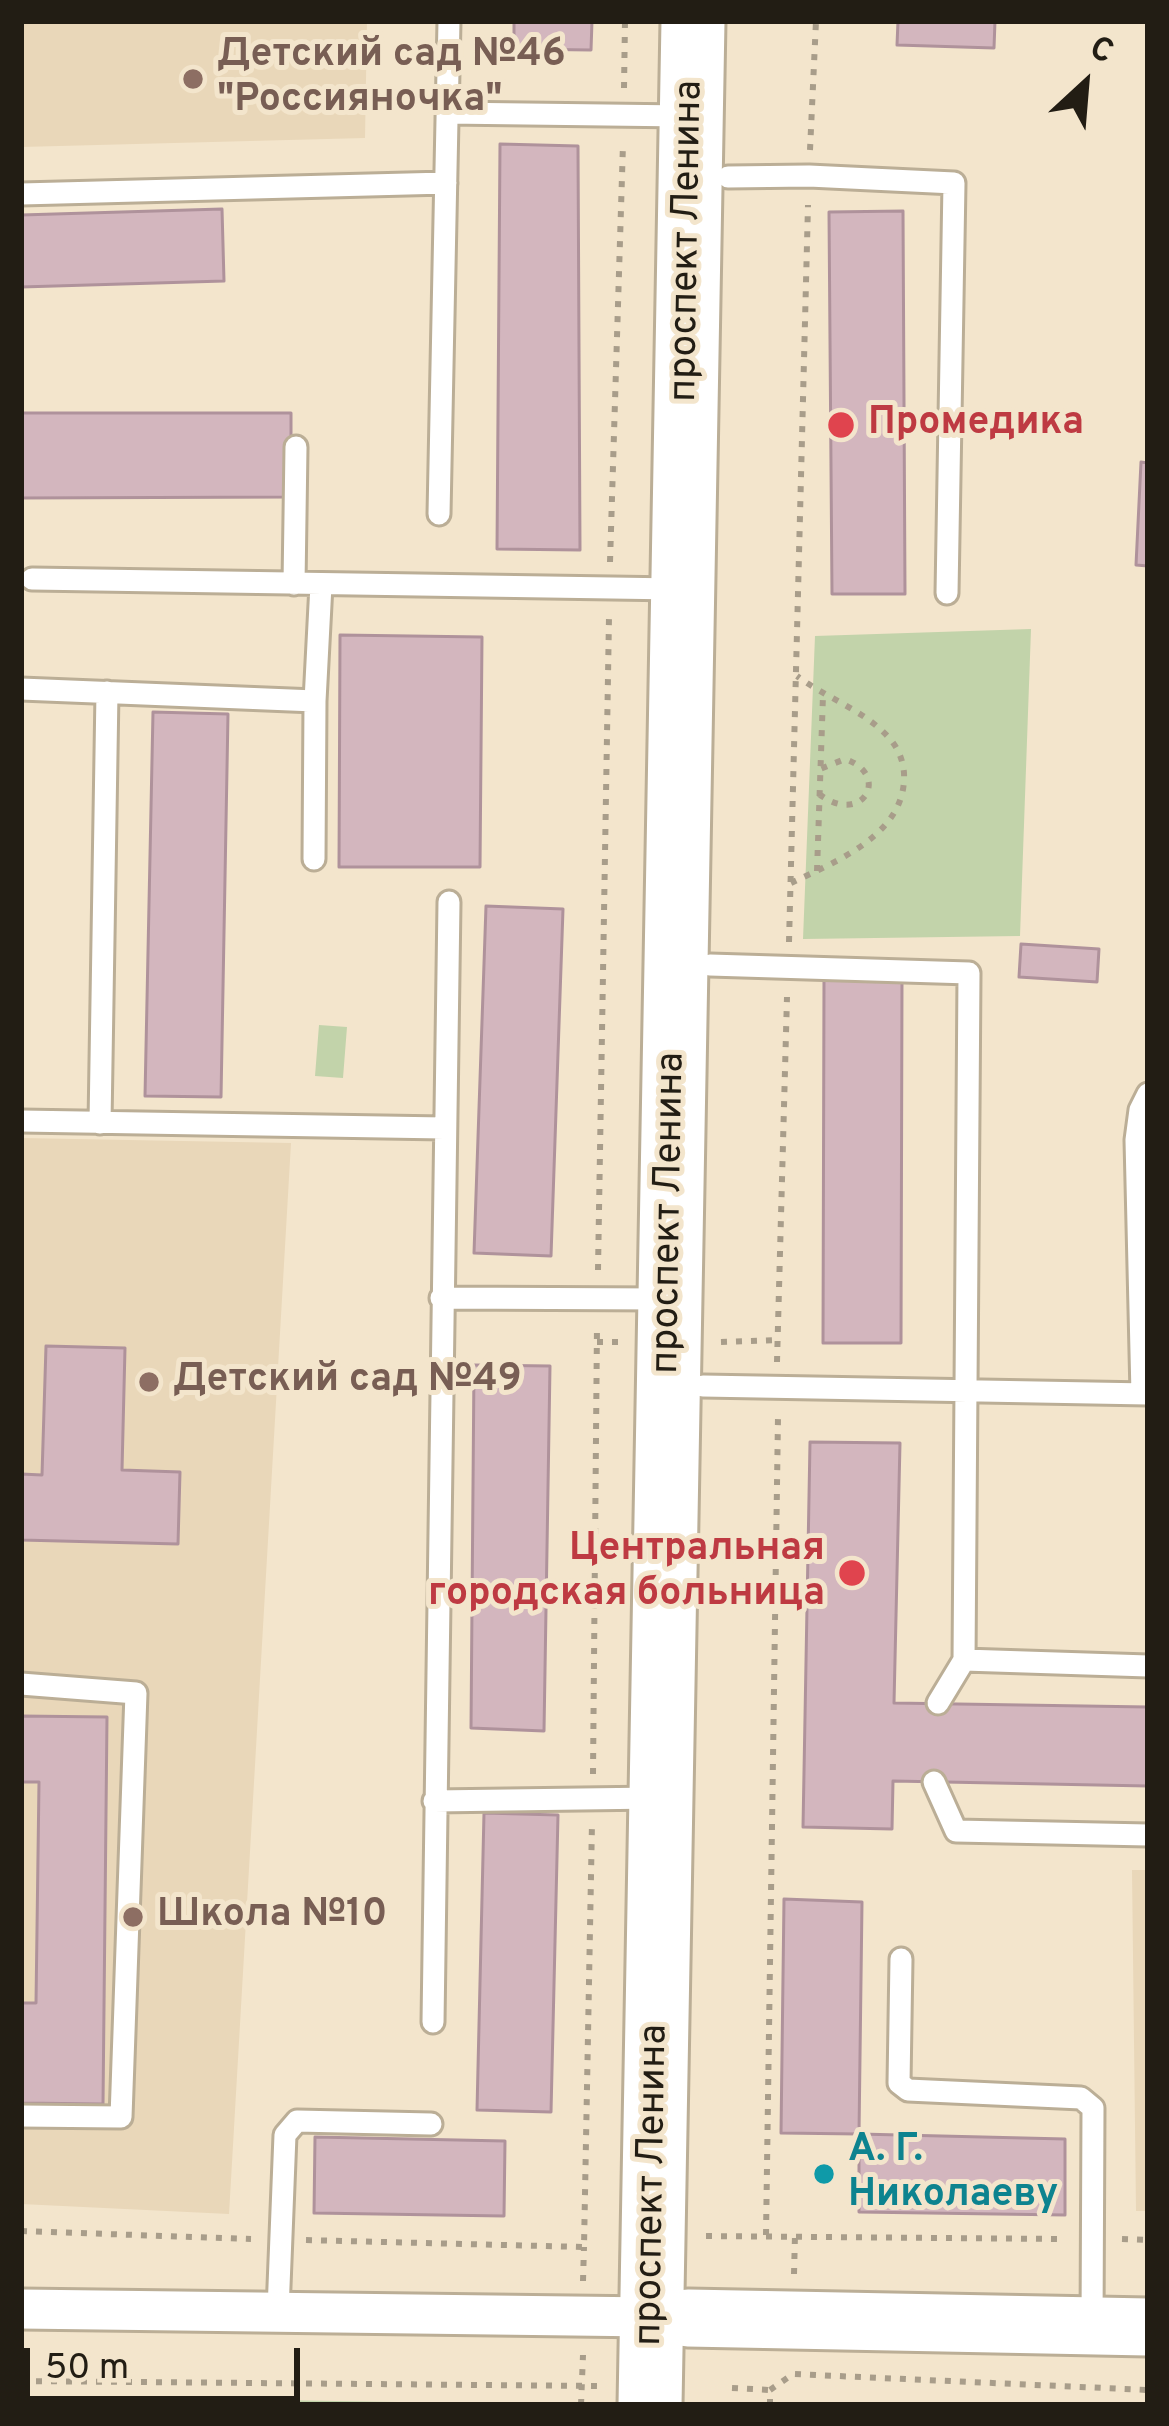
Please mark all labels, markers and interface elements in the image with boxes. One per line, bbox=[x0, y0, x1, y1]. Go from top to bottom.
north arrow bbox=[1025, 24, 1145, 144]
text: С bbox=[1082, 28, 1119, 75]
place label: Детский сад №46 "Россияночка" bbox=[217, 34, 566, 125]
marker: Детский сад №46 "Россияночка" bbox=[180, 66, 206, 92]
street label: проспект Ленина bbox=[663, 80, 715, 402]
place label: Промедика bbox=[868, 402, 1084, 448]
marker: Промедика bbox=[825, 409, 857, 441]
street label: проспект Ленина bbox=[645, 1052, 697, 1374]
place label: Детский сад №49 bbox=[173, 1359, 522, 1405]
marker: Детский сад №49 bbox=[136, 1369, 162, 1395]
place label: Центральная городская больница bbox=[428, 1528, 825, 1619]
marker: Центральная городская больница bbox=[836, 1557, 868, 1589]
place label: Школа №10 bbox=[157, 1894, 387, 1940]
marker: Школа №10 bbox=[120, 1904, 146, 1930]
street label: проспект Ленина bbox=[628, 2024, 680, 2346]
place label: А. Г. Николаеву bbox=[848, 2129, 1058, 2220]
marker: А. Г. Николаеву bbox=[811, 2161, 837, 2187]
scale bar bbox=[30, 2324, 306, 2398]
text: 50 m bbox=[45, 2346, 129, 2392]

